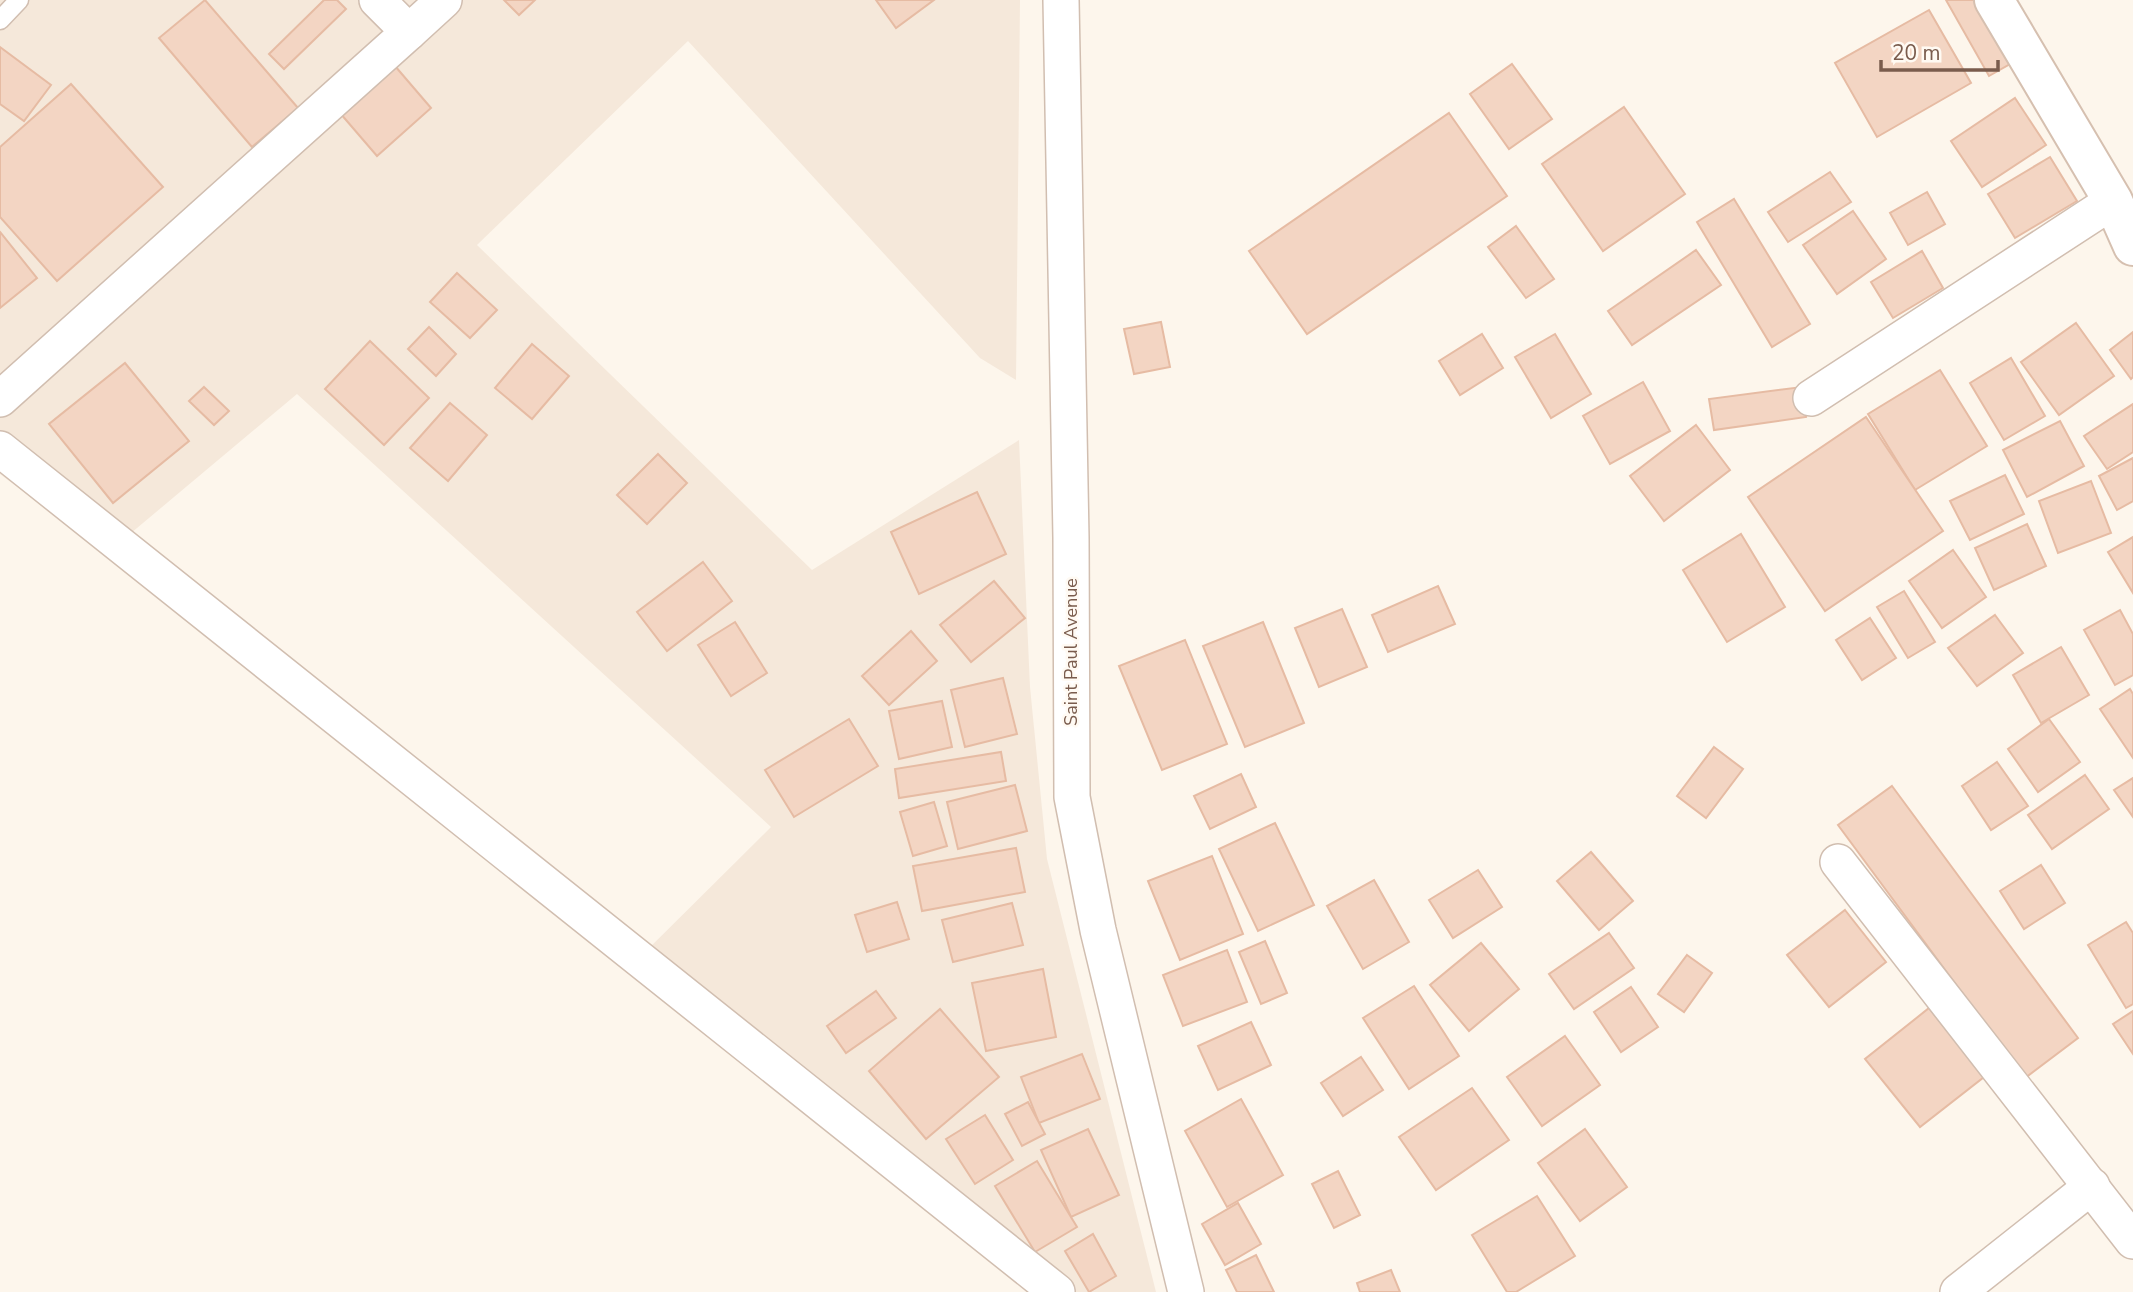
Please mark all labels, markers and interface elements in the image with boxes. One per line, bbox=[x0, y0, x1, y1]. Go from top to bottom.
scale bar bbox=[1881, 28, 1998, 72]
text: 20 m bbox=[1892, 39, 1941, 67]
street label: Saint Paul Avenue bbox=[1059, 578, 1083, 726]

